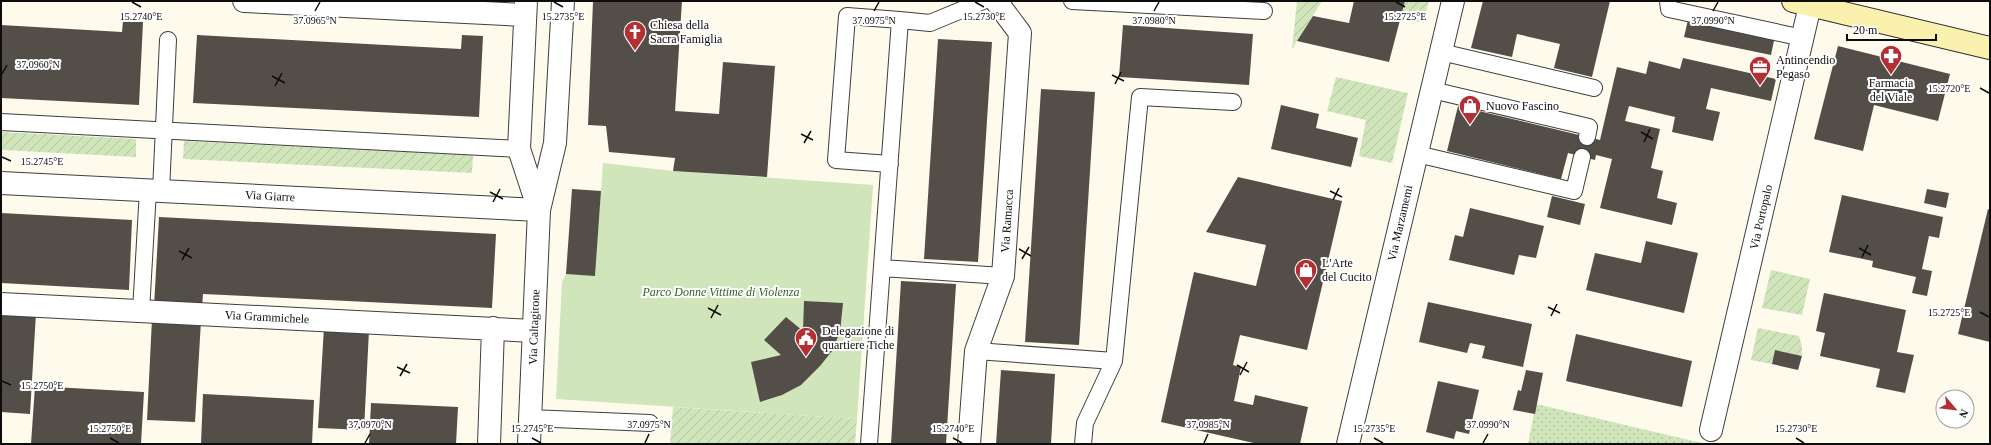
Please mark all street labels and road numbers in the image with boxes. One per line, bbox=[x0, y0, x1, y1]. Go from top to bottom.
street label: Via Marzamemi bbox=[1384, 183, 1416, 262]
street label: Via Portopalo bbox=[1747, 183, 1775, 251]
street label: Via Giarre bbox=[245, 188, 295, 204]
street label: Via Ramacca bbox=[998, 188, 1016, 253]
street label: Via Caltagirone bbox=[526, 289, 542, 365]
street label: Via Grammichele bbox=[224, 308, 310, 326]

